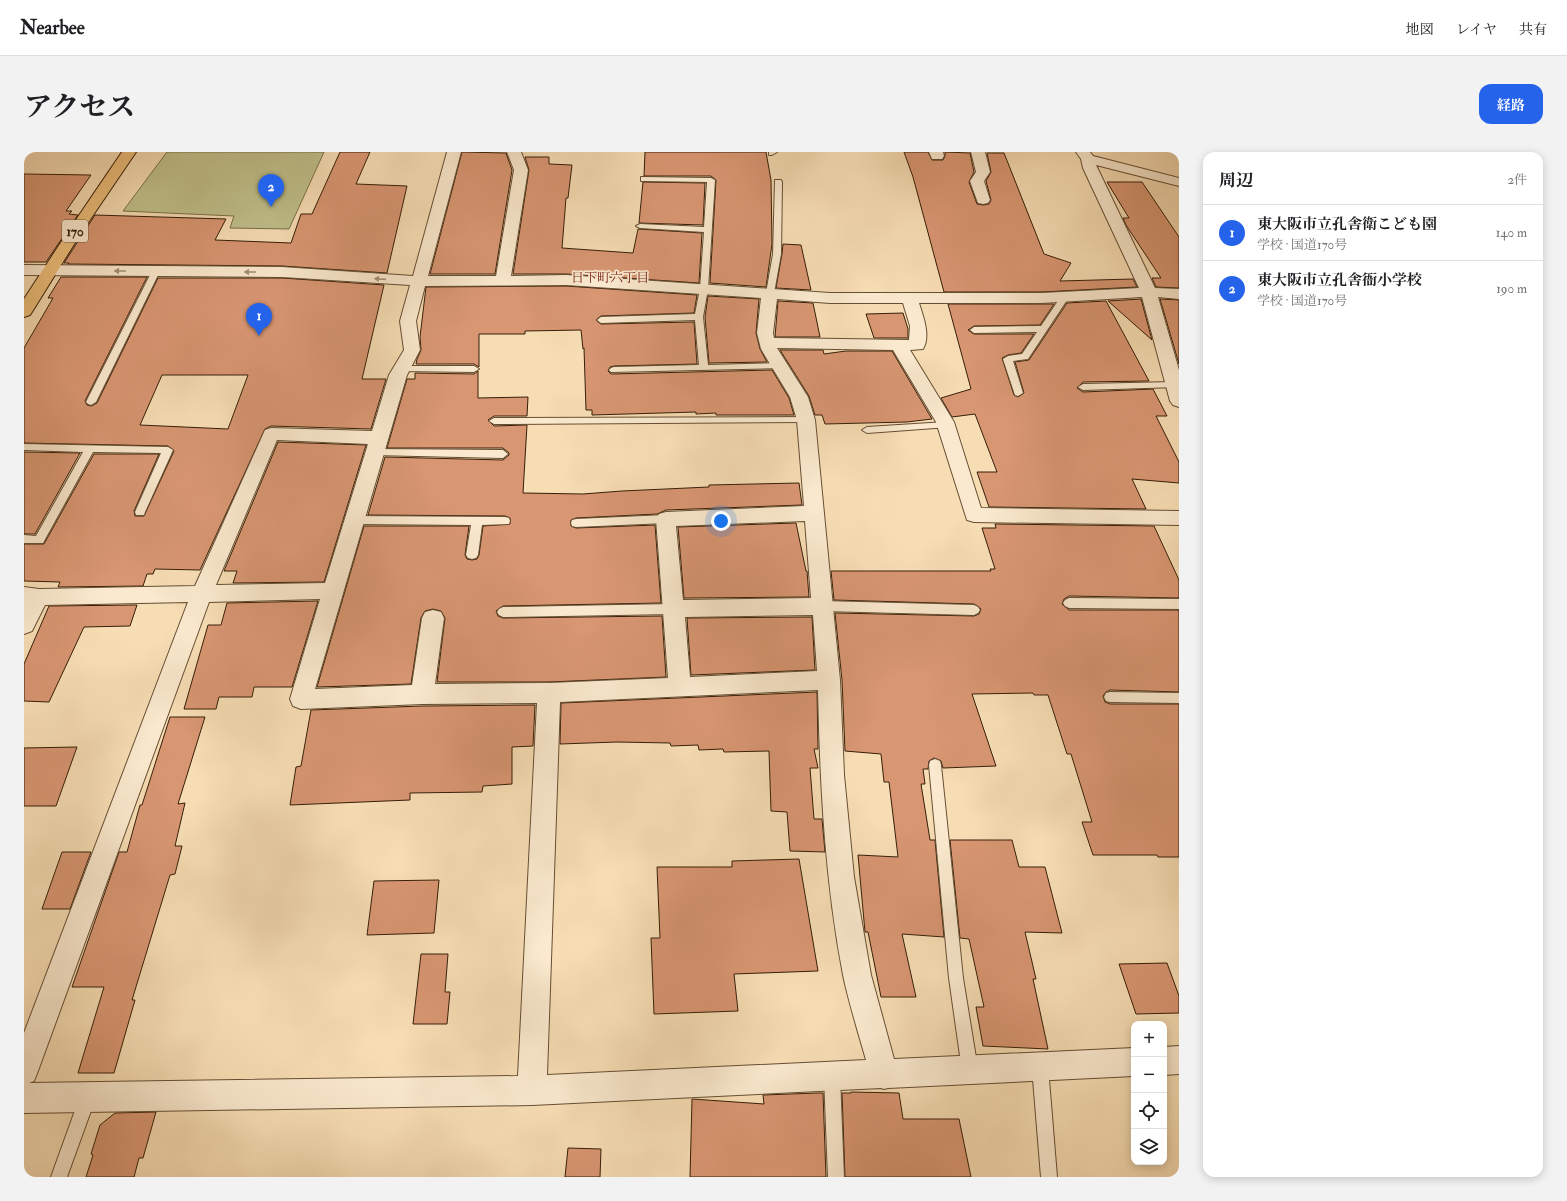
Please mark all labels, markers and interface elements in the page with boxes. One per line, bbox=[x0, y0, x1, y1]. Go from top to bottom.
text: Nearbee bbox=[20, 16, 85, 40]
text: 地図 bbox=[1406, 21, 1434, 38]
text: レイヤ bbox=[1456, 21, 1497, 38]
text: 共有 bbox=[1519, 21, 1547, 38]
button: 経路 bbox=[1479, 84, 1543, 124]
text: アクセス bbox=[24, 90, 135, 125]
text: 周辺 bbox=[1219, 170, 1253, 191]
text: 2件 bbox=[1507, 172, 1527, 188]
pin: 2 bbox=[258, 174, 284, 207]
text: 東大阪市立孔舎衛こども園 bbox=[1257, 215, 1437, 234]
road number: 170 bbox=[62, 220, 88, 242]
text: 1 bbox=[1230, 225, 1234, 241]
text: 140 m bbox=[1496, 225, 1527, 241]
text: 学校 · 国道170号 bbox=[1257, 237, 1347, 253]
one-way arrow bbox=[113, 268, 126, 274]
one-way arrow bbox=[243, 269, 256, 275]
district label: 日下町六丁目 bbox=[571, 270, 649, 286]
text: 東大阪市立孔舎衙小学校 bbox=[1257, 271, 1422, 290]
one-way arrow bbox=[374, 275, 386, 282]
text: 2 bbox=[1229, 281, 1235, 297]
text: 190 m bbox=[1496, 281, 1527, 297]
text: 学校 · 国道170号 bbox=[1257, 293, 1347, 309]
pin: 1 bbox=[246, 303, 272, 336]
your location bbox=[711, 511, 731, 531]
map controls bbox=[1131, 1021, 1167, 1165]
button: + bbox=[1131, 1021, 1167, 1057]
button: − bbox=[1131, 1057, 1167, 1093]
button: locate bbox=[1131, 1093, 1167, 1129]
button: layers bbox=[1131, 1129, 1167, 1165]

